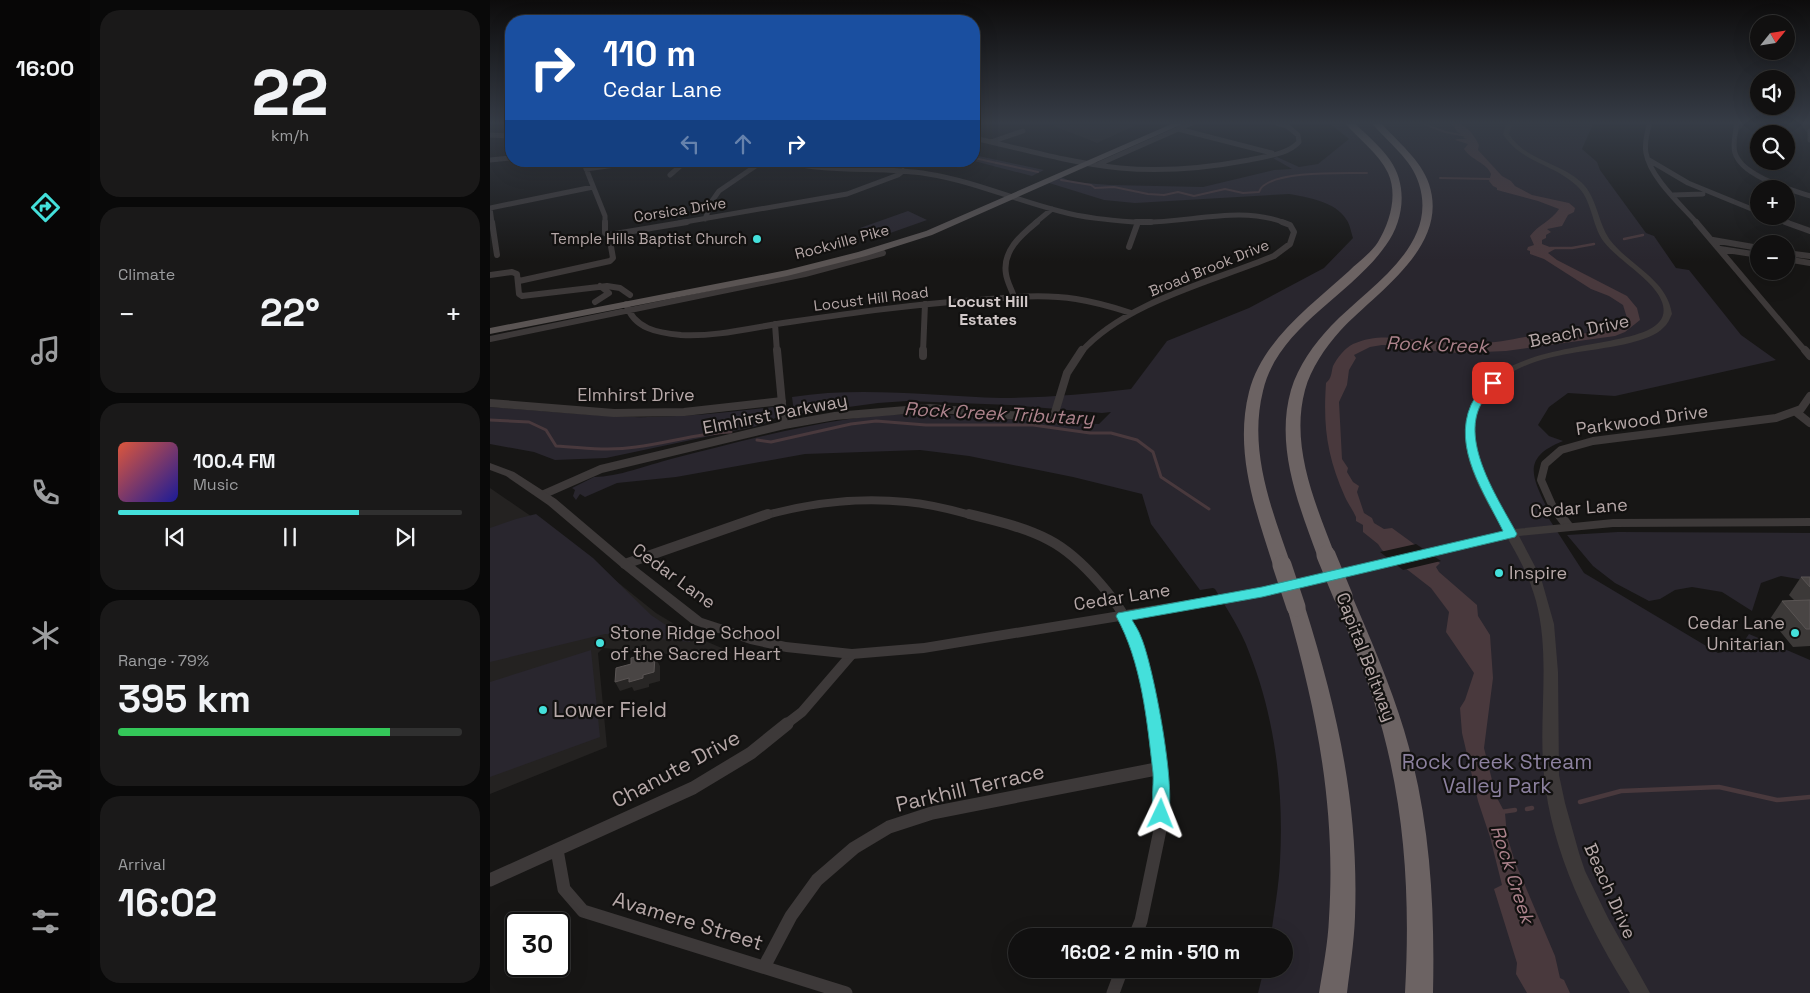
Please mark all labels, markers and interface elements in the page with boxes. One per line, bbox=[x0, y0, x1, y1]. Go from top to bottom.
north arrow bbox=[1750, 15, 1795, 60]
map controls bbox=[1750, 15, 1795, 280]
text: 110 m bbox=[603, 32, 696, 76]
icon: right bbox=[520, 35, 585, 100]
text: 22 bbox=[251, 51, 329, 134]
text: 16:00 bbox=[16, 54, 74, 82]
button: sound bbox=[1750, 70, 1795, 115]
text: Cedar Lane bbox=[603, 75, 722, 103]
text: km/h bbox=[271, 125, 309, 146]
button: search bbox=[1750, 125, 1795, 170]
icon: left bbox=[676, 130, 704, 158]
icon: ahead bbox=[729, 130, 757, 158]
icon: right bbox=[782, 130, 810, 158]
button: + bbox=[1750, 180, 1795, 225]
icon: directions bbox=[28, 190, 63, 225]
street label: Corsica Drive bbox=[632, 193, 728, 226]
street label: Rockville Pike bbox=[793, 220, 891, 263]
place label: Temple Hills Baptist Church bbox=[551, 229, 747, 248]
marker: Temple Hills Baptist Church bbox=[751, 233, 763, 245]
street label: Broad Brook Drive bbox=[1146, 235, 1272, 300]
button: − bbox=[1750, 235, 1795, 280]
text: Climate bbox=[118, 264, 175, 285]
street label: Locust Hill Road bbox=[812, 282, 929, 315]
text: 22° bbox=[260, 289, 320, 337]
district label: Locust Hill Estates bbox=[948, 291, 1028, 330]
text: − bbox=[118, 296, 135, 332]
text: + bbox=[445, 296, 462, 332]
street label: Beach Drive bbox=[1527, 309, 1631, 352]
water label: Rock Creek bbox=[1386, 330, 1491, 359]
icon: music bbox=[28, 333, 63, 368]
pin bbox=[1472, 362, 1514, 404]
icon: arrive bbox=[1479, 369, 1507, 397]
street label: Elmhirst Drive bbox=[577, 383, 695, 406]
street label: Elmhirst Parkway bbox=[701, 388, 849, 439]
water label: Rock Creek Tributary bbox=[903, 396, 1096, 431]
street label: Parkwood Drive bbox=[1574, 399, 1710, 440]
text: 100.4 FM bbox=[193, 449, 275, 474]
text: Music bbox=[193, 474, 239, 495]
icon: phone bbox=[28, 475, 63, 510]
street label: Cedar Lane bbox=[1530, 493, 1628, 522]
icon: previous bbox=[161, 523, 189, 551]
icon: pause bbox=[276, 523, 304, 551]
icon: next bbox=[391, 523, 419, 551]
street label: Cedar Lane bbox=[628, 538, 720, 614]
place label: Inspire bbox=[1509, 561, 1567, 584]
marker: Inspire bbox=[1493, 567, 1505, 579]
street label: Cedar Lane bbox=[1072, 578, 1172, 615]
street label: Capital Beltway bbox=[1331, 589, 1402, 725]
place label: Cedar Lane Unitarian bbox=[1688, 611, 1785, 655]
icon: climate bbox=[28, 618, 63, 653]
place label: Stone Ridge School of the Sacred Heart bbox=[610, 621, 781, 665]
marker: Cedar Lane Unitarian bbox=[1789, 627, 1801, 639]
marker: Stone Ridge School of the Sacred Heart bbox=[594, 637, 606, 649]
text: Range · 79% bbox=[118, 650, 209, 671]
text: 395 km bbox=[118, 675, 251, 723]
place label: Lower Field bbox=[553, 696, 667, 723]
marker: Lower Field bbox=[537, 704, 549, 716]
street label: Chanute Drive bbox=[607, 723, 745, 814]
park label: Rock Creek Stream Valley Park bbox=[1402, 748, 1592, 799]
street label: Parkhill Terrace bbox=[893, 757, 1047, 818]
icon: car bbox=[28, 761, 63, 796]
position arrow bbox=[1134, 787, 1186, 839]
water label: Rock Creek bbox=[1485, 822, 1541, 929]
street label: Beach Drive bbox=[1579, 839, 1642, 942]
text: Arrival bbox=[118, 854, 166, 875]
text: 16:02 bbox=[118, 879, 217, 927]
street label: Avamere Street bbox=[610, 885, 767, 956]
icon: filters bbox=[28, 904, 63, 939]
speed limit sign: 30 bbox=[505, 912, 570, 977]
text: 16:02 · 2 min · 510 m bbox=[1061, 940, 1240, 965]

